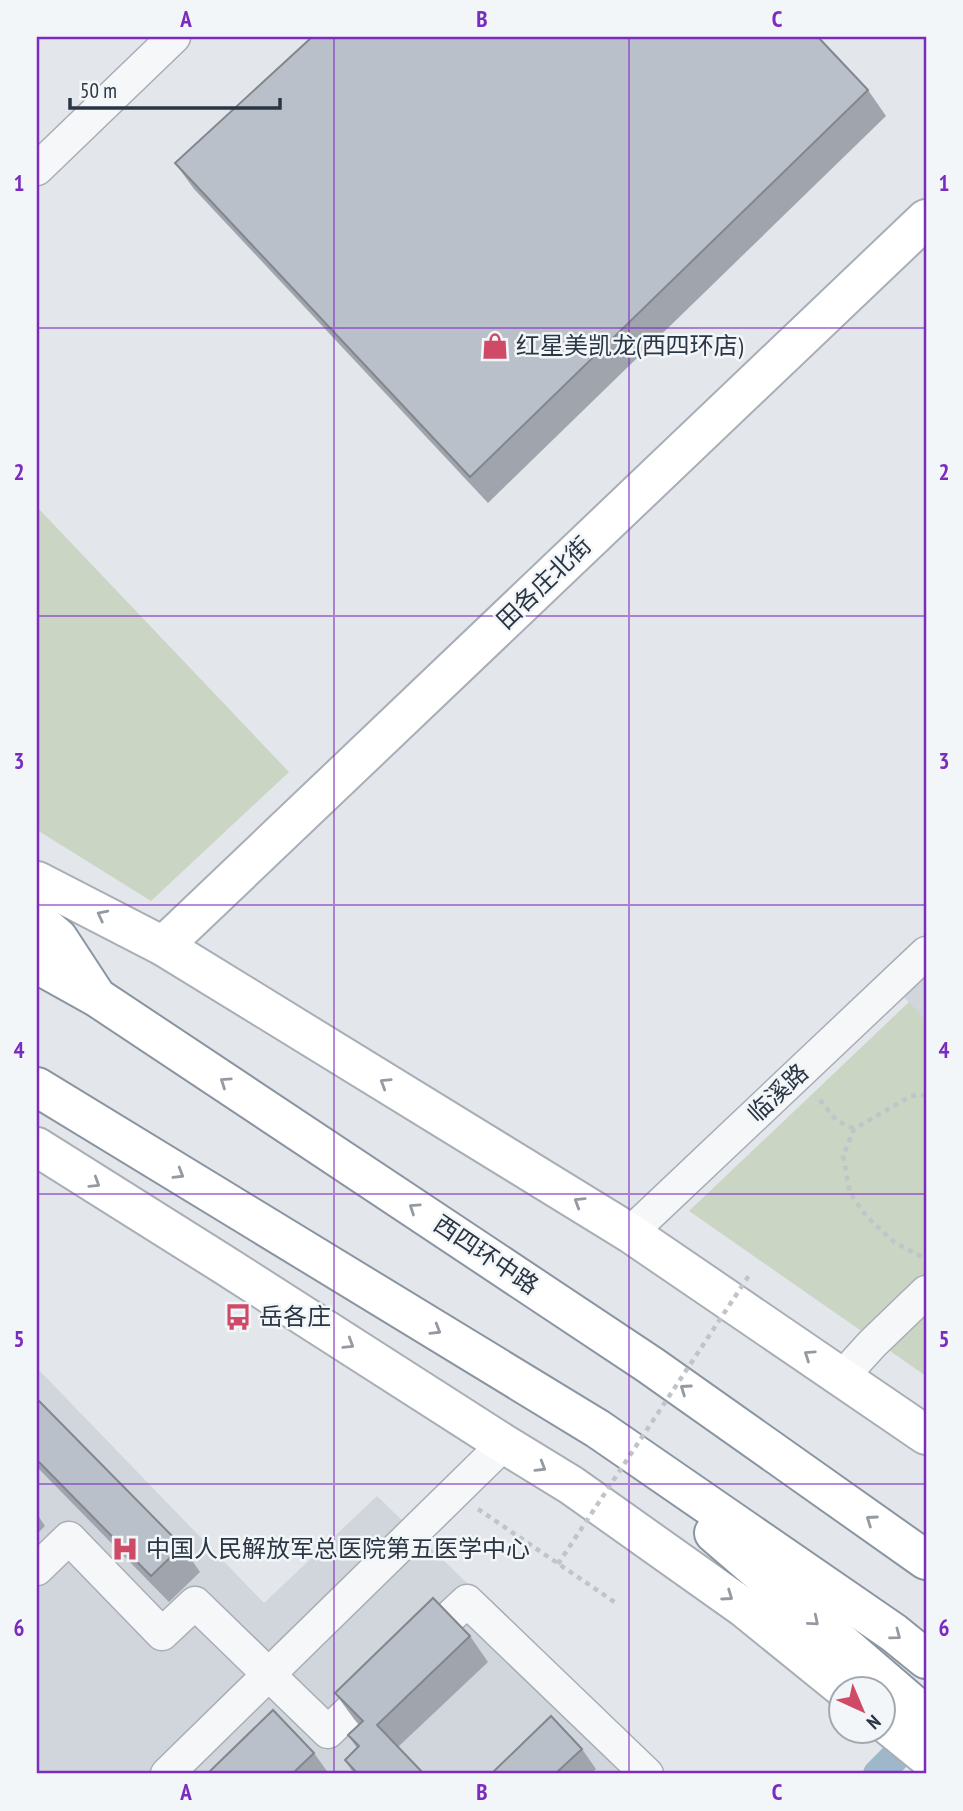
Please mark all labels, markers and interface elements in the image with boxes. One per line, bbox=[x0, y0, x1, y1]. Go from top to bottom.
text: A bbox=[179, 4, 192, 33]
text: B bbox=[476, 4, 488, 33]
text: C bbox=[772, 4, 783, 33]
scale bar bbox=[70, 66, 280, 110]
text: 50 m bbox=[80, 77, 117, 104]
text: 1 bbox=[14, 168, 25, 197]
text: 1 bbox=[939, 168, 950, 197]
place label: 红星美凯龙(西四环店) bbox=[516, 330, 744, 361]
shop icon: 红星美凯龙(西四环店) bbox=[480, 331, 510, 361]
text: 2 bbox=[14, 457, 25, 486]
text: 2 bbox=[939, 457, 950, 486]
street label: 田各庄北街 bbox=[490, 530, 598, 635]
text: 3 bbox=[14, 746, 25, 775]
text: 3 bbox=[939, 746, 950, 775]
one-way arrow bbox=[97, 910, 109, 923]
text: 4 bbox=[14, 1035, 25, 1064]
text: 4 bbox=[939, 1035, 950, 1064]
street label: 临溪路 bbox=[741, 1057, 815, 1129]
one-way arrow bbox=[220, 1078, 233, 1090]
one-way arrow bbox=[380, 1078, 393, 1091]
one-way arrow bbox=[171, 1165, 184, 1178]
one-way arrow bbox=[87, 1175, 100, 1188]
one-way arrow bbox=[574, 1197, 587, 1210]
one-way arrow bbox=[409, 1204, 422, 1216]
street label: 西四环中路 bbox=[428, 1208, 545, 1301]
place label: 岳各庄 bbox=[259, 1301, 331, 1332]
bus stop icon: 岳各庄 bbox=[223, 1302, 253, 1332]
one-way arrow bbox=[428, 1322, 441, 1335]
text: 5 bbox=[14, 1324, 25, 1353]
text: 5 bbox=[939, 1324, 950, 1353]
one-way arrow bbox=[341, 1336, 354, 1349]
one-way arrow bbox=[804, 1351, 817, 1363]
one-way arrow bbox=[680, 1385, 693, 1397]
one-way arrow bbox=[533, 1458, 546, 1471]
one-way arrow bbox=[866, 1516, 879, 1529]
place label: 中国人民解放军总医院第五医学中心 bbox=[146, 1533, 530, 1564]
hospital icon: 中国人民解放军总医院第五医学中心 bbox=[110, 1534, 140, 1564]
one-way arrow bbox=[720, 1588, 733, 1600]
text: 6 bbox=[14, 1613, 25, 1642]
one-way arrow bbox=[806, 1613, 819, 1625]
text: 6 bbox=[939, 1613, 950, 1642]
one-way arrow bbox=[888, 1627, 901, 1639]
north arrow bbox=[827, 1674, 897, 1744]
text: N bbox=[862, 1710, 886, 1734]
text: A bbox=[179, 1777, 192, 1806]
text: B bbox=[476, 1777, 488, 1806]
text: C bbox=[772, 1777, 783, 1806]

